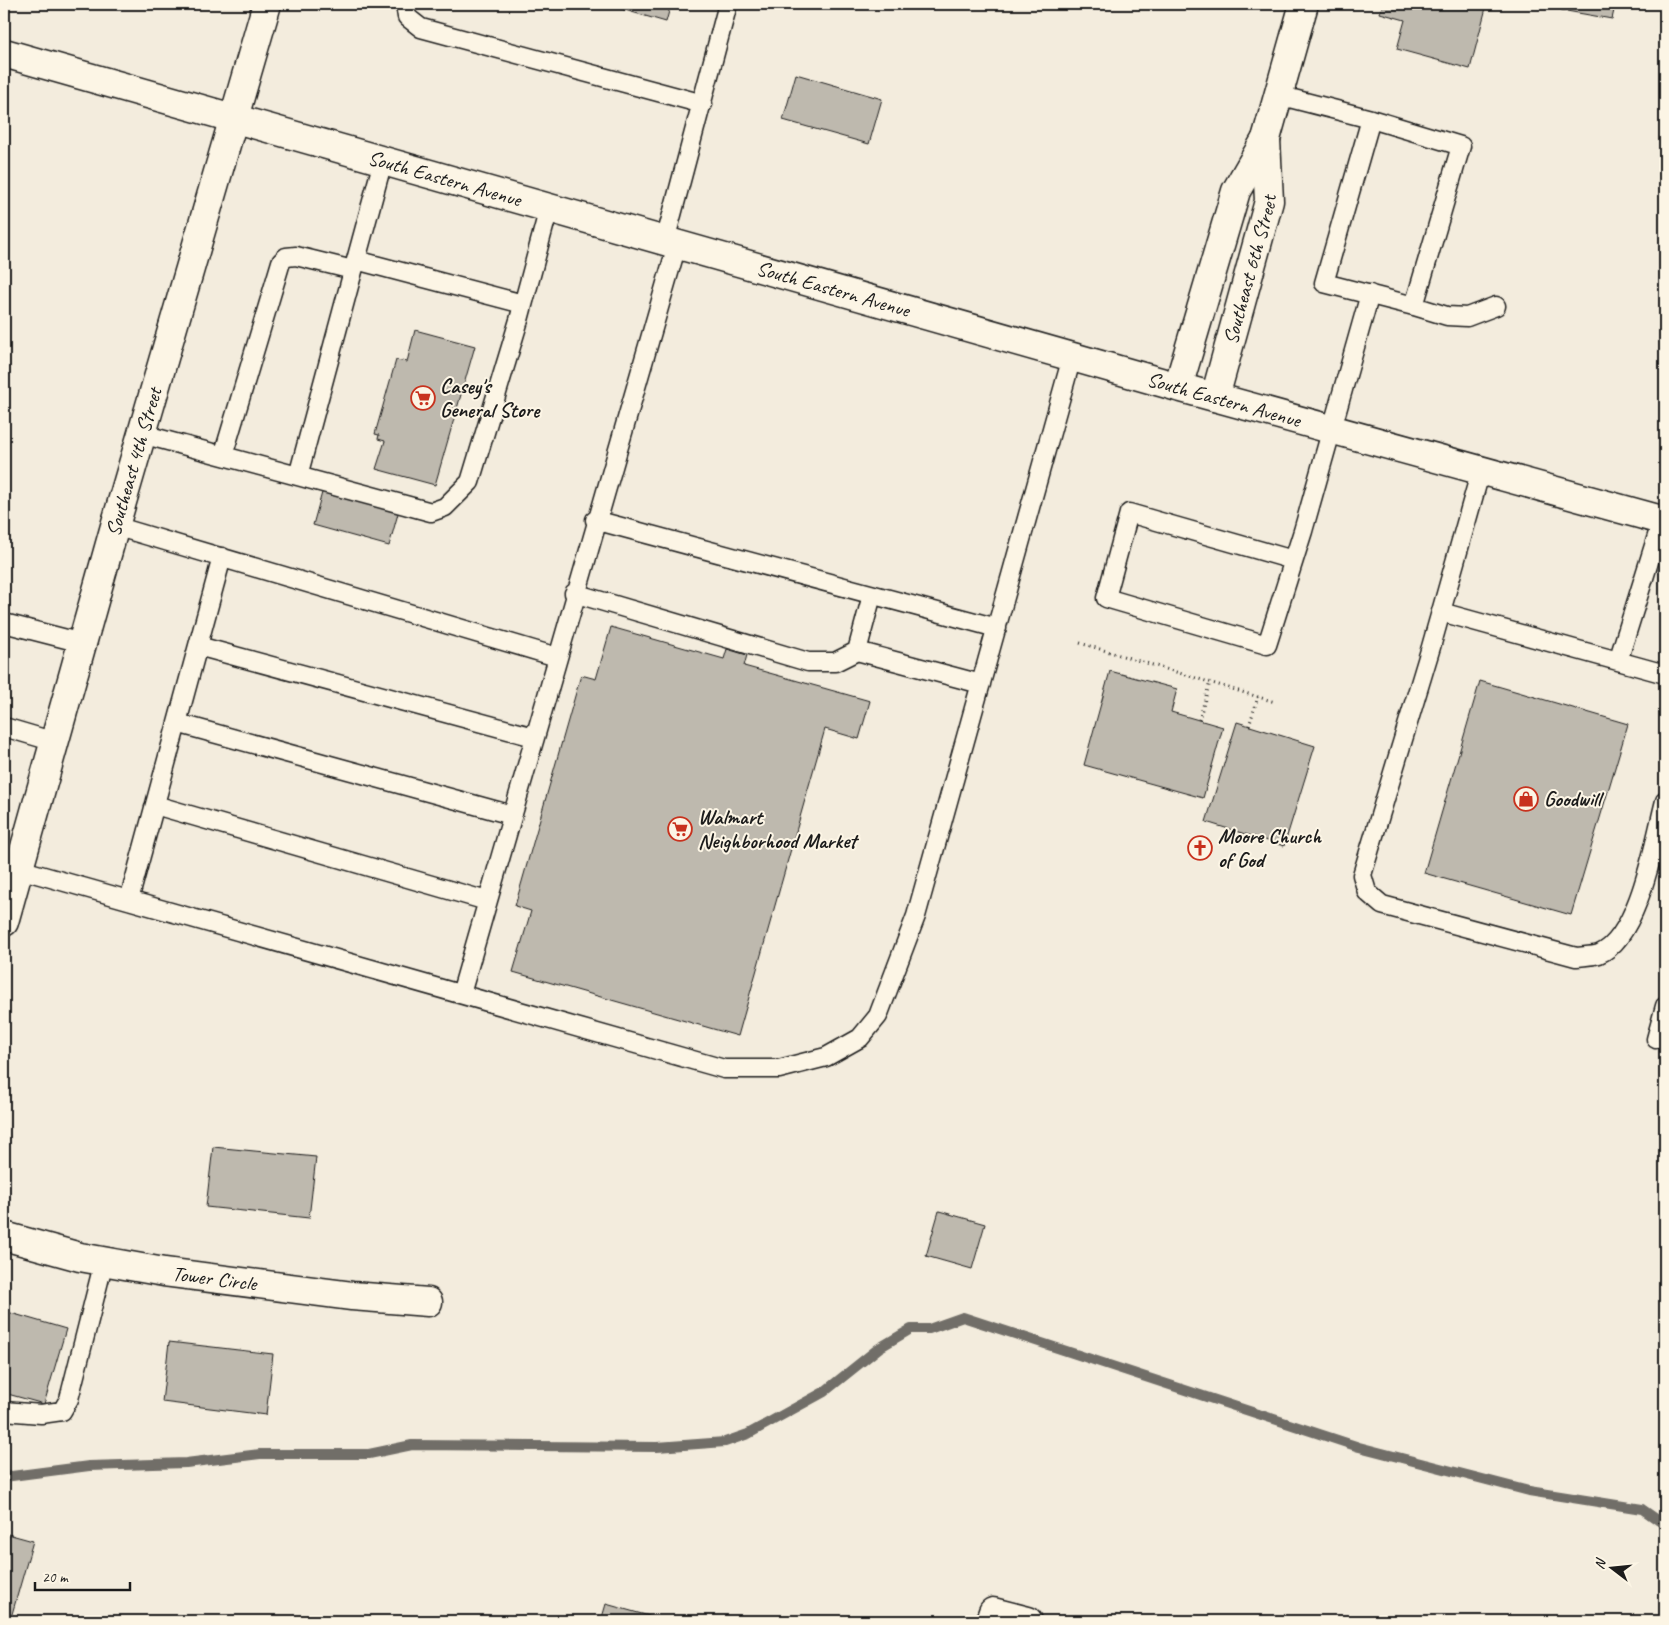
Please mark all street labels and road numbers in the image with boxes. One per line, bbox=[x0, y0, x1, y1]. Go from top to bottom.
street label: South Eastern Avenue bbox=[365, 144, 526, 213]
street label: Southeast 6th Street bbox=[1217, 193, 1282, 347]
street label: South Eastern Avenue bbox=[754, 255, 915, 324]
street label: South Eastern Avenue bbox=[1144, 366, 1305, 434]
street label: Southeast 4th Street bbox=[100, 383, 168, 539]
street label: Tower Circle bbox=[171, 1260, 260, 1297]

